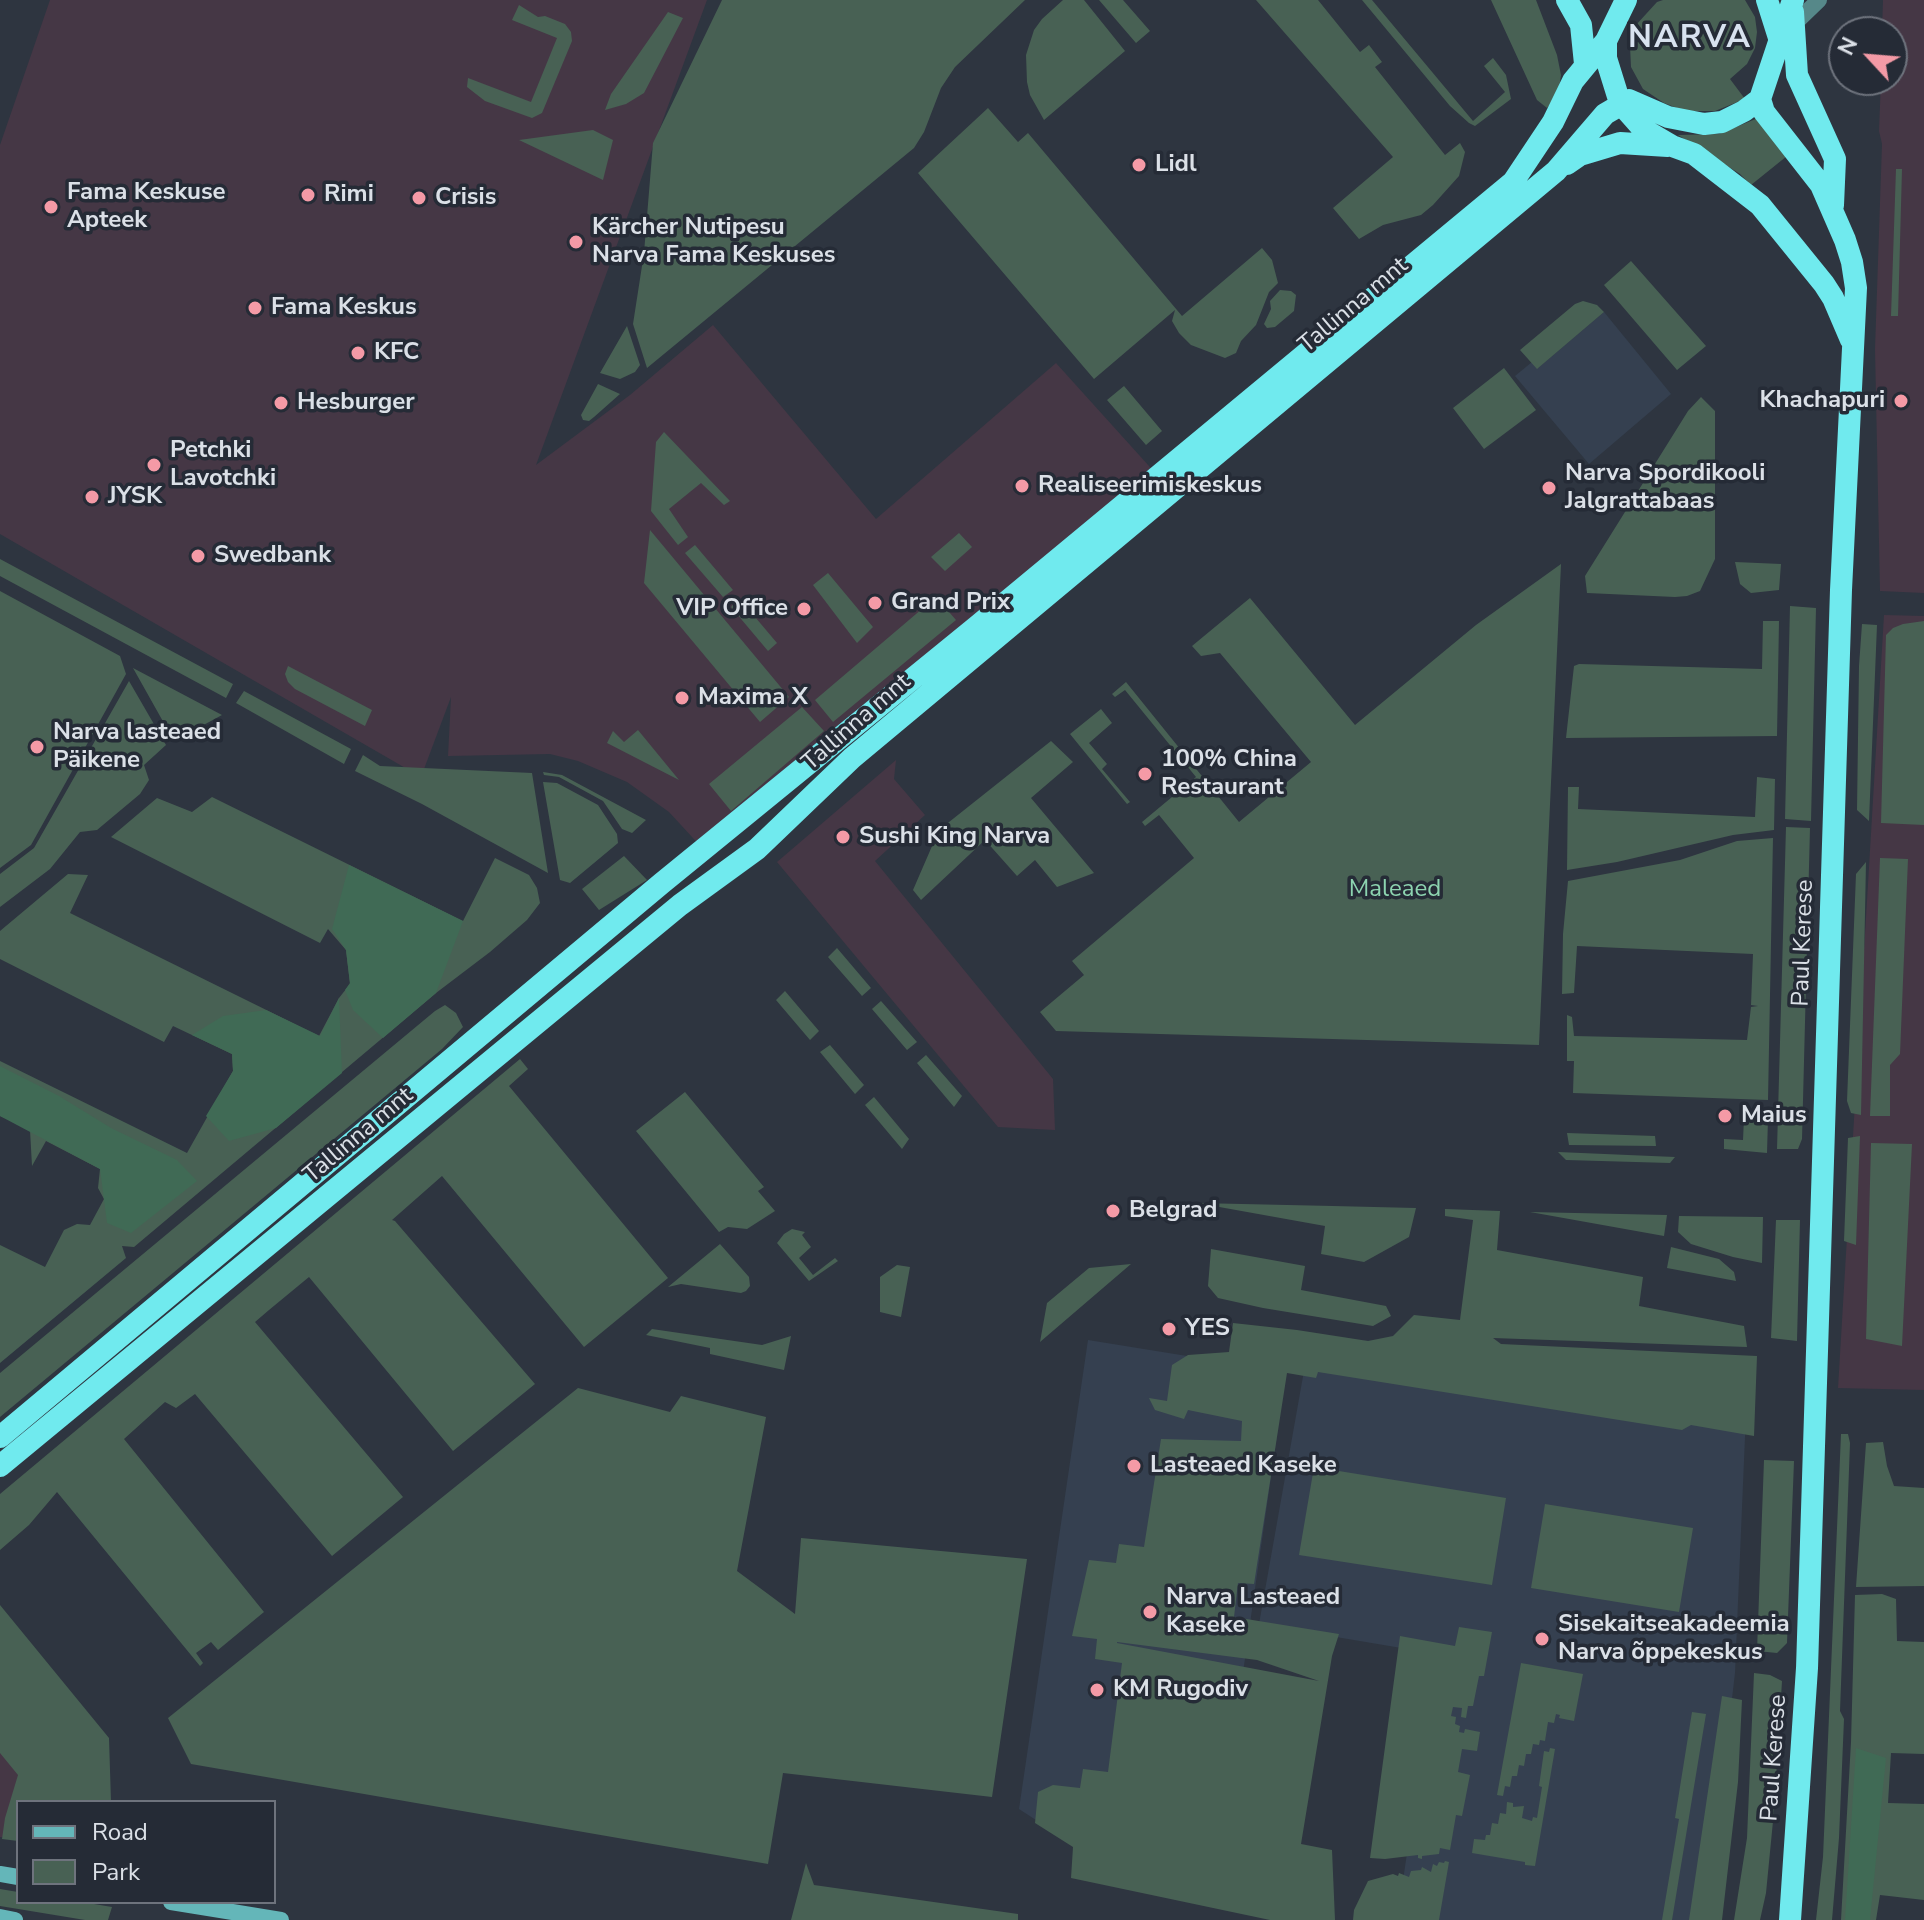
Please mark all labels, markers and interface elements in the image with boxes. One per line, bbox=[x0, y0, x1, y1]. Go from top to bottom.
north arrow bbox=[1828, 16, 1908, 96]
district label: NARVA bbox=[1628, 20, 1752, 58]
text: N bbox=[1831, 32, 1865, 60]
place label: Lidl bbox=[1155, 151, 1197, 179]
marker: Lidl bbox=[1130, 156, 1148, 174]
place label: Fama Keskuse Apteek bbox=[67, 179, 226, 235]
place label: Rimi bbox=[324, 181, 374, 209]
place label: Crisis bbox=[435, 184, 496, 212]
marker: Rimi bbox=[299, 186, 317, 204]
marker: Crisis bbox=[410, 189, 428, 207]
marker: Fama Keskuse Apteek bbox=[42, 198, 60, 216]
place label: Kärcher Nutipesu Narva Fama Keskuses bbox=[592, 214, 836, 270]
marker: Kärcher Nutipesu Narva Fama Keskuses bbox=[567, 233, 585, 251]
street label: Tallinna mnt bbox=[1293, 252, 1415, 360]
place label: Fama Keskus bbox=[271, 294, 417, 322]
marker: Fama Keskus bbox=[246, 299, 264, 317]
place label: KFC bbox=[374, 339, 419, 367]
marker: KFC bbox=[349, 344, 367, 362]
place label: Khachapuri bbox=[1760, 387, 1885, 415]
place label: Hesburger bbox=[297, 389, 415, 417]
marker: Khachapuri bbox=[1892, 392, 1910, 410]
marker: Hesburger bbox=[272, 394, 290, 412]
place label: Petchki Lavotchki bbox=[170, 437, 276, 493]
marker: Petchki Lavotchki bbox=[145, 456, 163, 474]
place label: Narva Spordikooli Jalgrattabaas bbox=[1565, 460, 1765, 516]
place label: Realiseerimiskeskus bbox=[1038, 472, 1262, 500]
marker: Realiseerimiskeskus bbox=[1013, 477, 1031, 495]
marker: Narva Spordikooli Jalgrattabaas bbox=[1540, 479, 1558, 497]
place label: JYSK bbox=[108, 483, 162, 511]
marker: JYSK bbox=[83, 488, 101, 506]
place label: Swedbank bbox=[214, 542, 331, 570]
marker: Swedbank bbox=[189, 547, 207, 565]
place label: Grand Prix bbox=[891, 589, 1010, 617]
marker: Grand Prix bbox=[866, 594, 884, 612]
place label: VIP Office bbox=[676, 595, 788, 623]
marker: VIP Office bbox=[795, 600, 813, 618]
street label: Tallinna mnt bbox=[797, 668, 917, 778]
place label: Maxima X bbox=[698, 684, 808, 712]
marker: Maxima X bbox=[673, 689, 691, 707]
place label: Narva lasteaed Päikene bbox=[53, 719, 221, 775]
marker: Narva lasteaed Päikene bbox=[28, 738, 46, 756]
place label: 100% China Restaurant bbox=[1161, 746, 1297, 802]
marker: 100% China Restaurant bbox=[1136, 765, 1154, 783]
place label: Sushi King Narva bbox=[859, 823, 1050, 851]
marker: Sushi King Narva bbox=[834, 828, 852, 846]
park label: Maleaed bbox=[1349, 876, 1441, 904]
street label: Paul Kerese bbox=[1787, 879, 1821, 1007]
street label: Tallinna mnt bbox=[298, 1082, 420, 1190]
place label: Maius bbox=[1741, 1102, 1807, 1130]
marker: Maius bbox=[1716, 1107, 1734, 1125]
place label: Belgrad bbox=[1129, 1197, 1217, 1225]
marker: Belgrad bbox=[1104, 1202, 1122, 1220]
place label: YES bbox=[1185, 1315, 1230, 1343]
marker: YES bbox=[1160, 1320, 1178, 1338]
place label: Lasteaed Kaseke bbox=[1150, 1452, 1337, 1480]
marker: Lasteaed Kaseke bbox=[1125, 1457, 1143, 1475]
place label: Narva Lasteaed Kaseke bbox=[1166, 1584, 1340, 1640]
marker: Narva Lasteaed Kaseke bbox=[1141, 1603, 1159, 1621]
place label: Sisekaitseakadeemia Narva õppekeskus bbox=[1558, 1611, 1790, 1667]
marker: Sisekaitseakadeemia Narva õppekeskus bbox=[1533, 1630, 1551, 1648]
place label: KM Rugodiv bbox=[1113, 1676, 1248, 1704]
marker: KM Rugodiv bbox=[1088, 1681, 1106, 1699]
street label: Paul Kerese bbox=[1756, 1694, 1794, 1822]
legend bbox=[16, 1800, 276, 1904]
text: Road bbox=[92, 1816, 148, 1848]
text: Park bbox=[92, 1856, 140, 1888]

